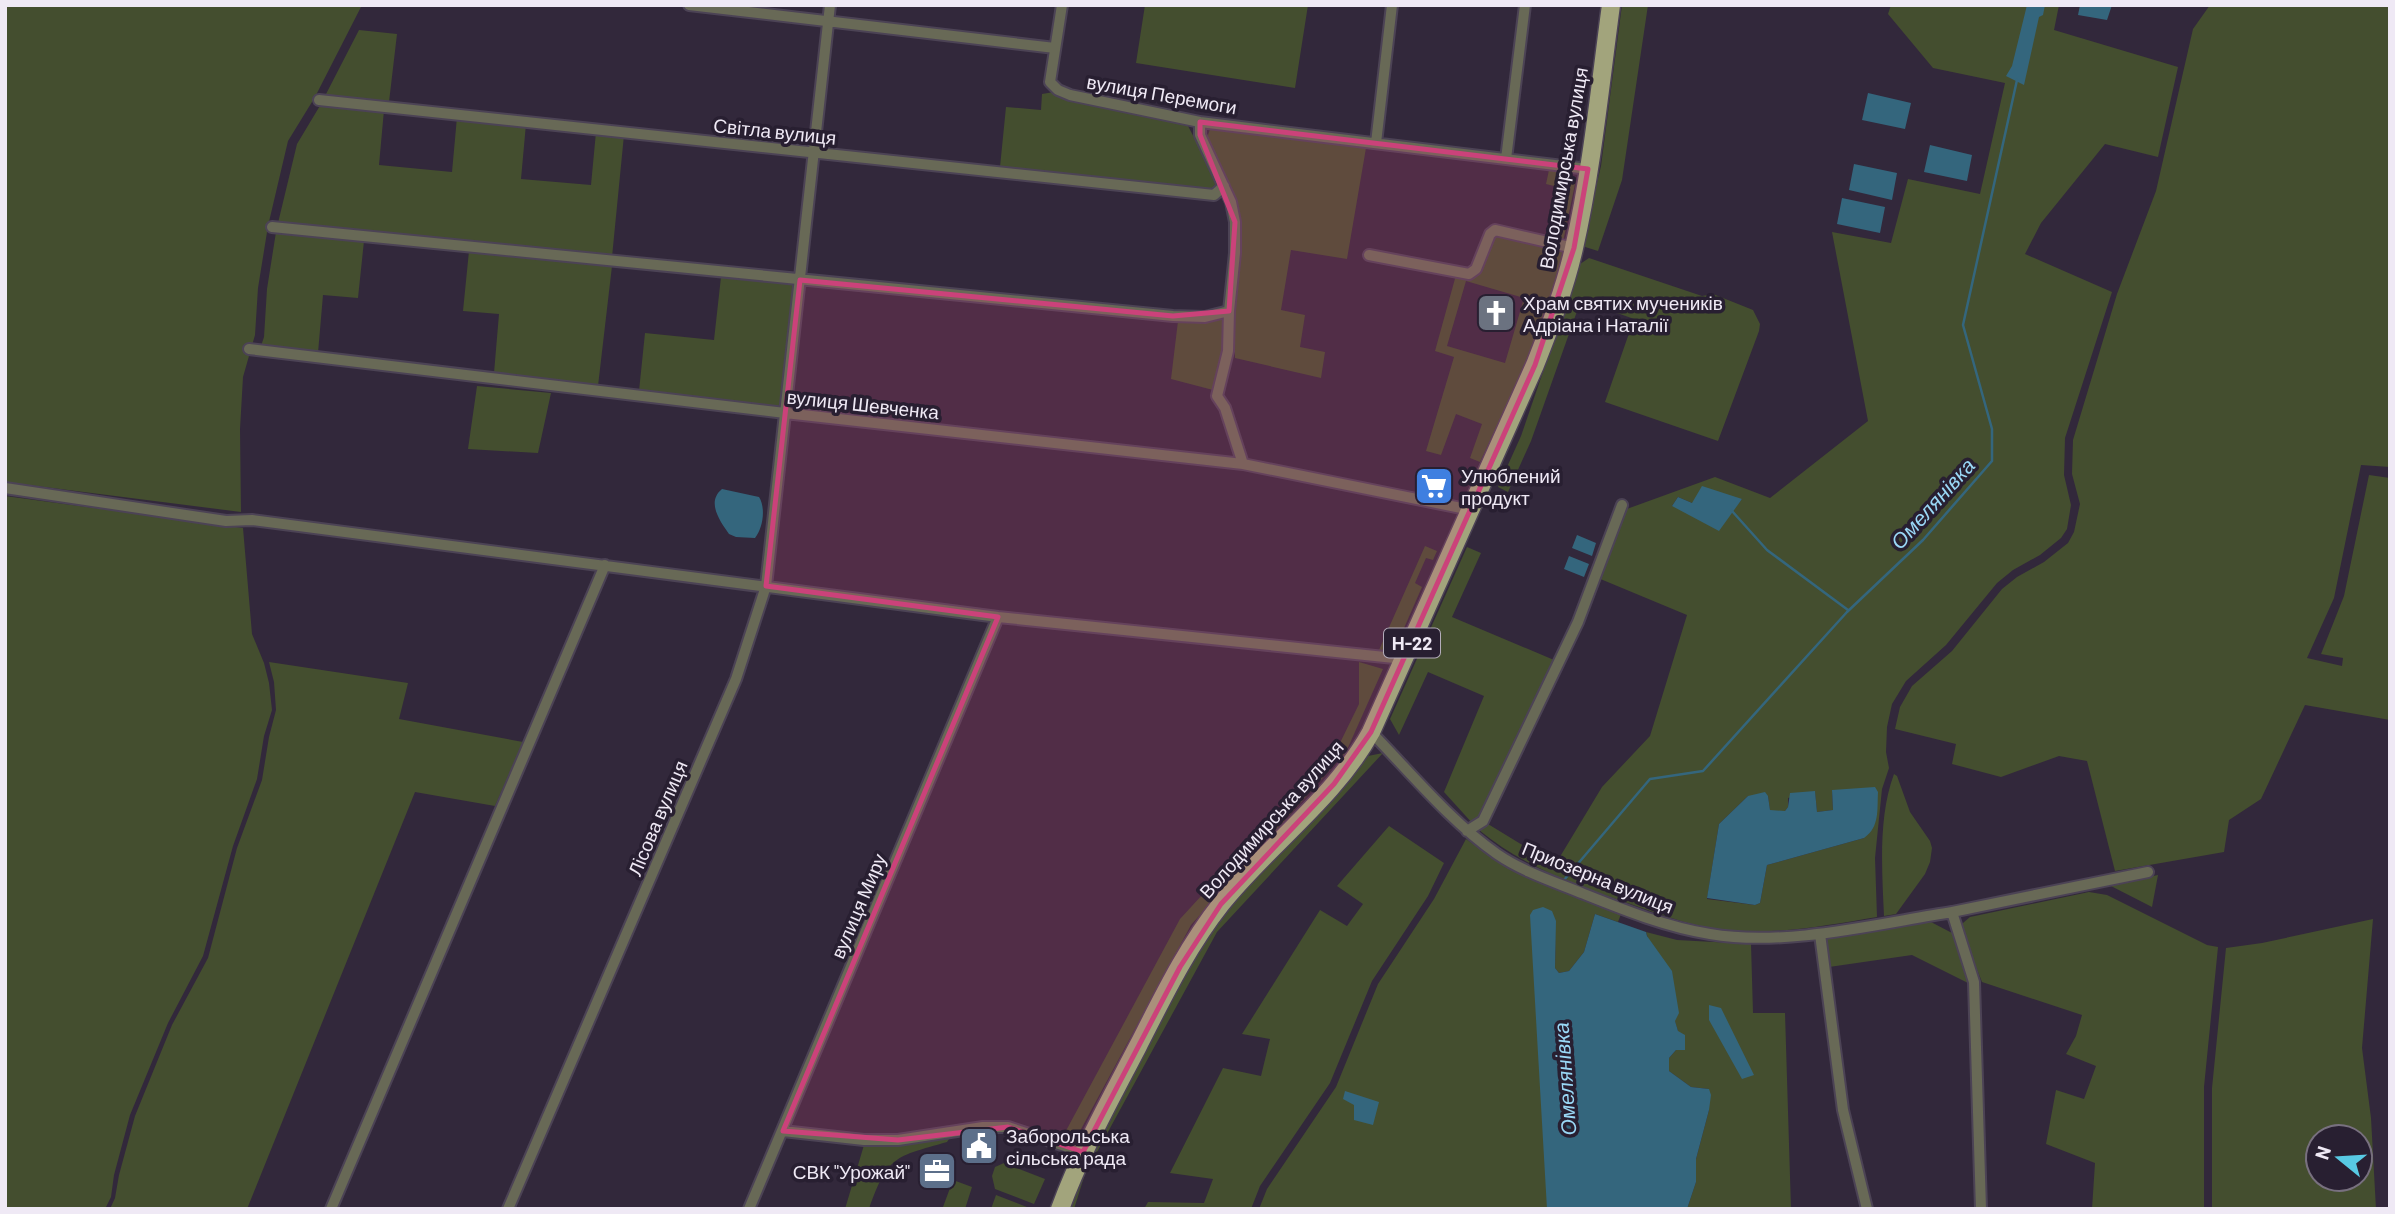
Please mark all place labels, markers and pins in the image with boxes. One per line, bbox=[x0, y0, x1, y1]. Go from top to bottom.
place label: Храм святих мучеників Адріана і Наталії bbox=[1523, 291, 1723, 336]
church icon: Храм святих мучеників Адріана і Наталії bbox=[1475, 292, 1517, 334]
place label: Улюблений продукт bbox=[1461, 464, 1561, 509]
supermarket icon: Улюблений продукт bbox=[1413, 465, 1455, 507]
place label: Заборольська сільська рада bbox=[1006, 1124, 1130, 1169]
public building icon: Заборольська сільська рада bbox=[958, 1125, 1000, 1167]
office icon: СВК "Урожай" bbox=[916, 1150, 958, 1192]
place label: СВК "Урожай" bbox=[793, 1160, 910, 1183]

